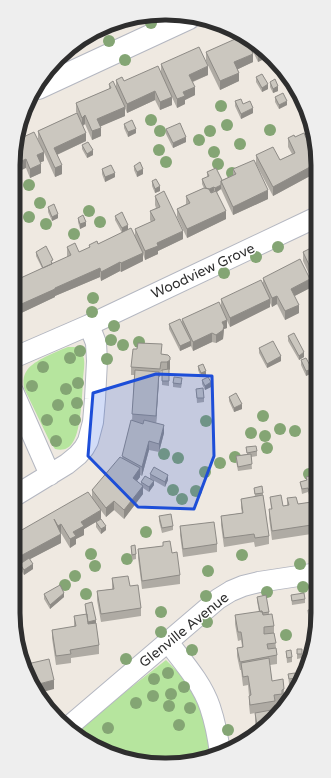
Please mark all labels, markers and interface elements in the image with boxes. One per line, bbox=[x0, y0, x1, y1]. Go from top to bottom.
street label: Woodview Grove bbox=[149, 240, 258, 302]
street label: Glenville Avenue bbox=[136, 589, 232, 671]

